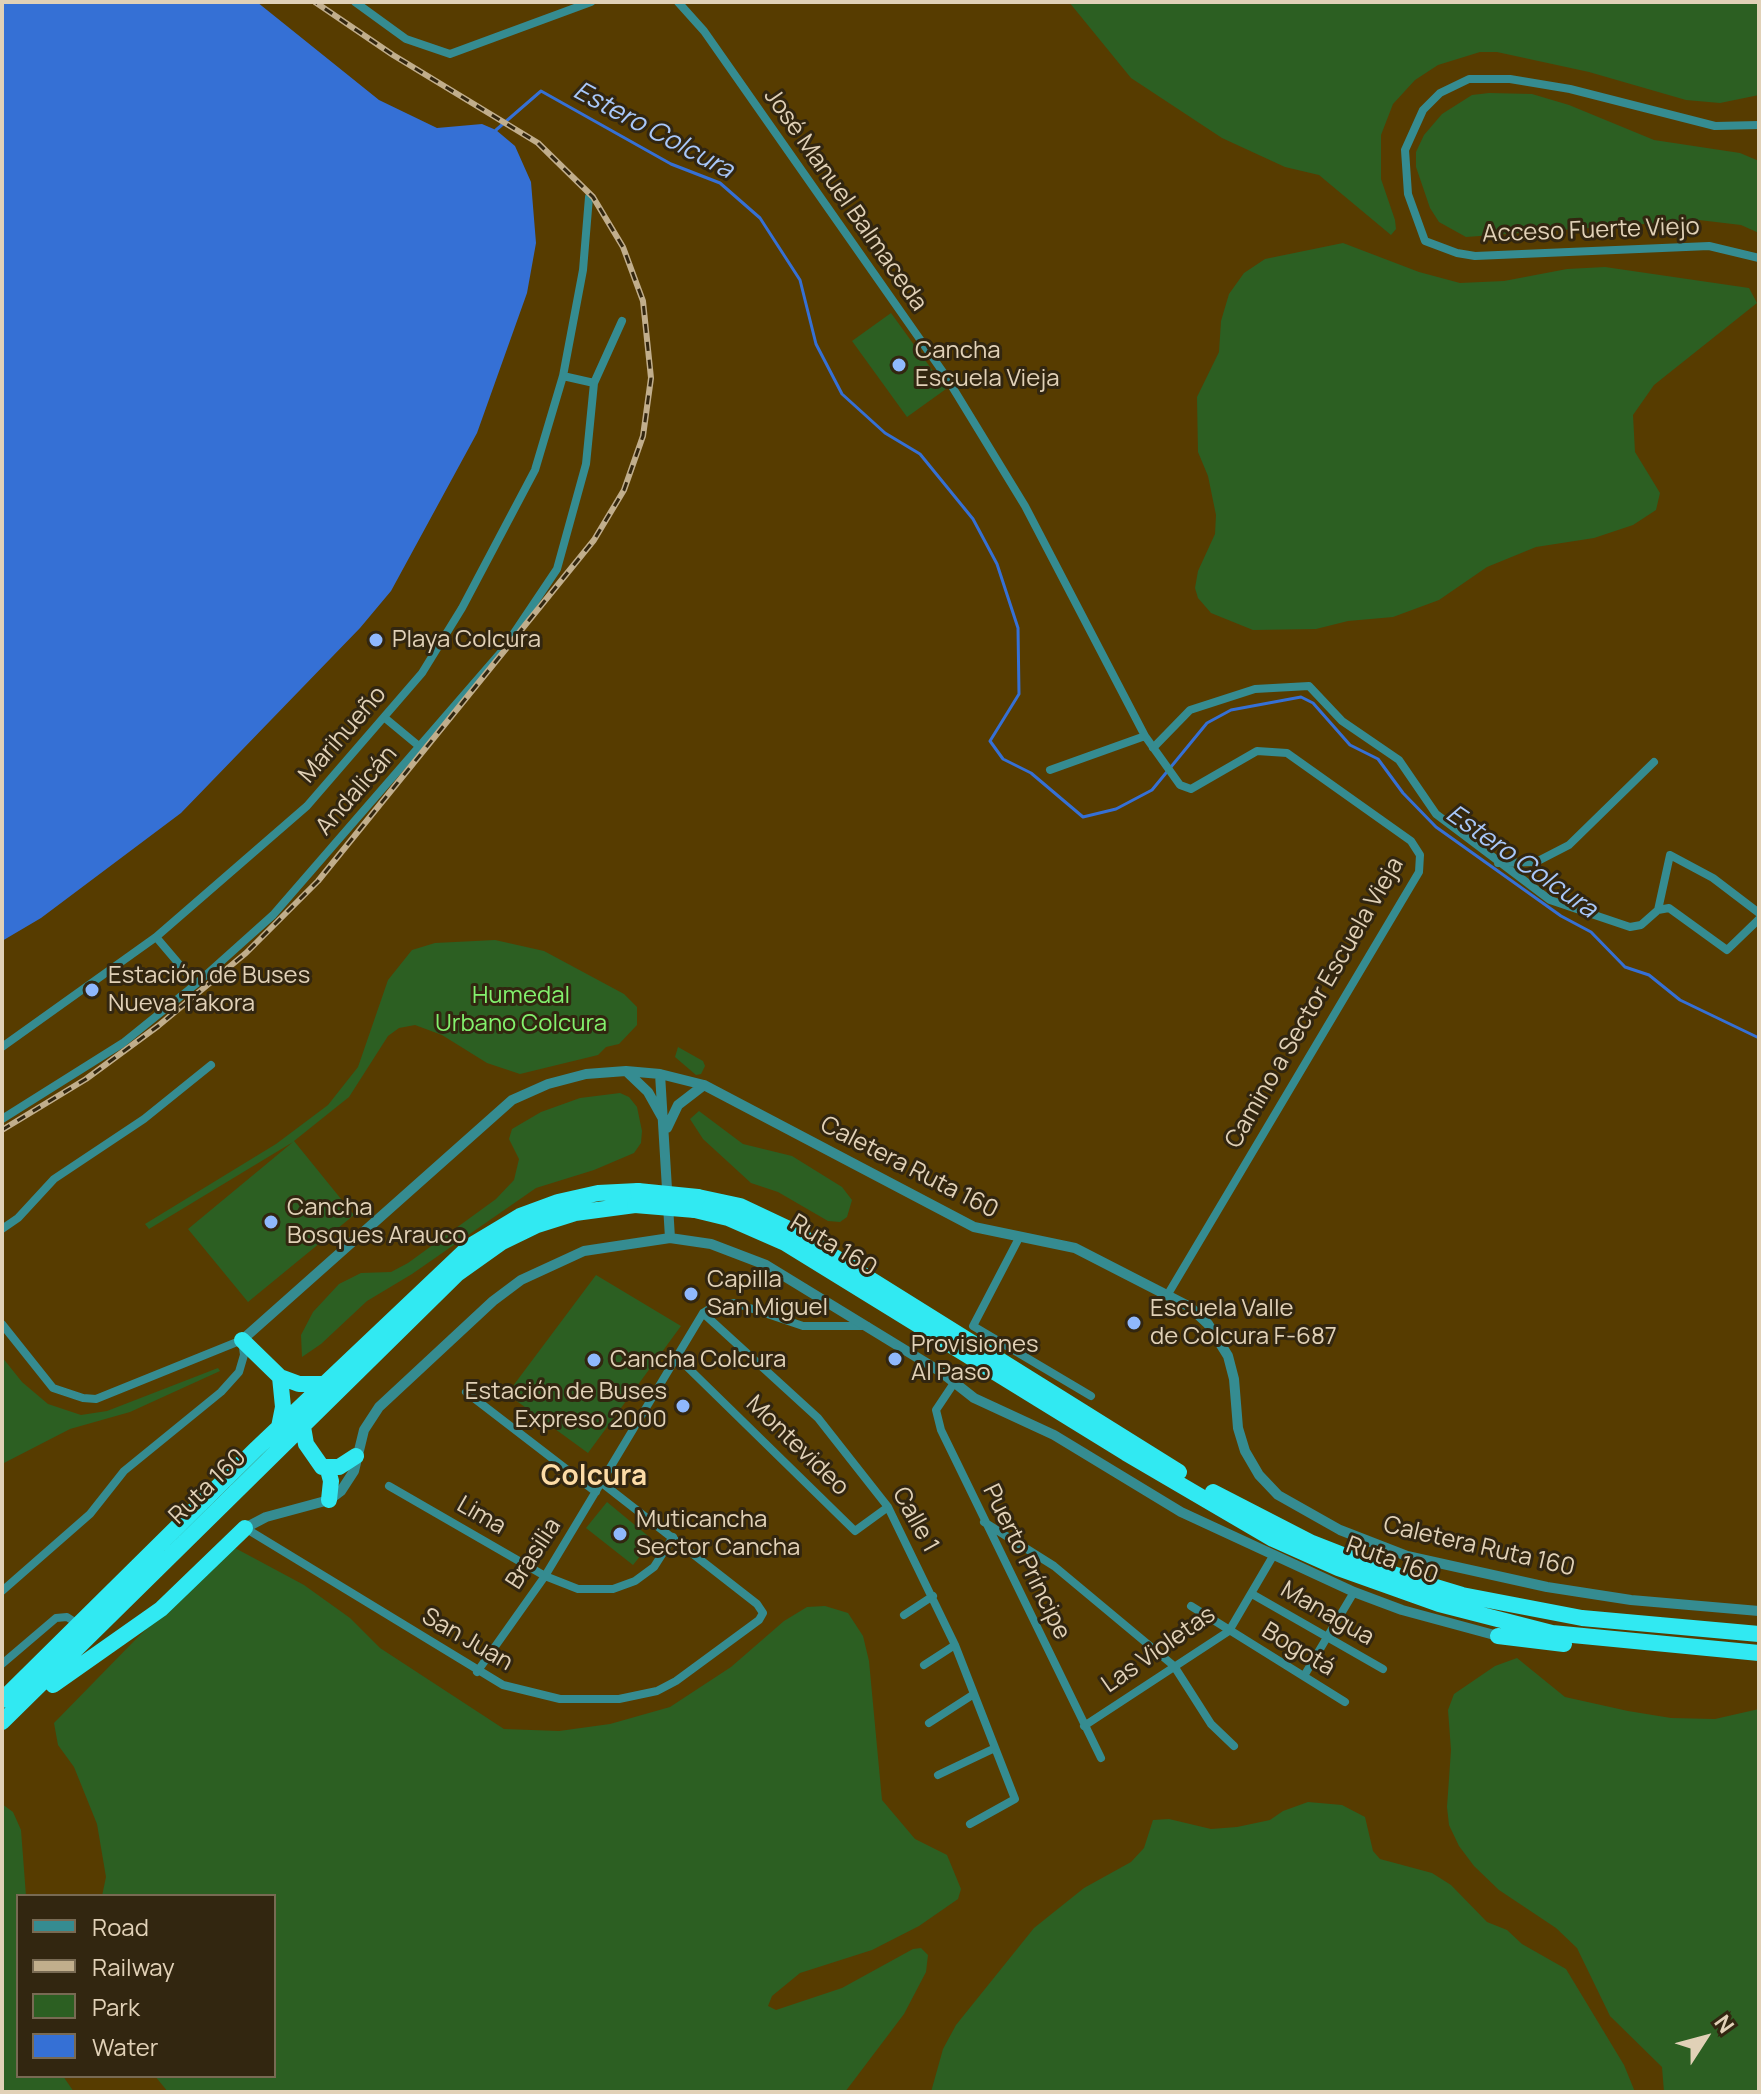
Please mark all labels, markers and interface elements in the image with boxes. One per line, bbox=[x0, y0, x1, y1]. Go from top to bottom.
water label: Estero Colcura bbox=[568, 76, 738, 186]
street label: José Manuel Balmaceda bbox=[757, 83, 933, 317]
street label: Acceso Fuerte Viejo bbox=[1482, 213, 1700, 249]
place label: Cancha Escuela Vieja bbox=[915, 337, 1060, 393]
marker: Cancha Escuela Vieja bbox=[890, 356, 908, 374]
place label: Playa Colcura bbox=[392, 626, 541, 654]
marker: Playa Colcura bbox=[367, 631, 385, 649]
street label: Marihueño bbox=[293, 681, 393, 789]
street label: Andalicán bbox=[310, 740, 404, 842]
water label: Estero Colcura bbox=[1440, 799, 1602, 925]
street label: Camino a Sector Escuela Vieja bbox=[1220, 852, 1410, 1154]
place label: Estación de Buses Nueva Takora bbox=[108, 962, 310, 1018]
marker: Estación de Buses Nueva Takora bbox=[83, 981, 101, 999]
park label: Humedal Urbano Colcura bbox=[435, 982, 607, 1038]
street label: Caletera Ruta 160 bbox=[815, 1111, 1003, 1225]
place label: Cancha Bosques Arauco bbox=[287, 1194, 466, 1250]
street label: Ruta 160 bbox=[784, 1209, 882, 1283]
marker: Cancha Bosques Arauco bbox=[262, 1213, 280, 1231]
place label: Capilla San Miguel bbox=[707, 1266, 828, 1322]
marker: Capilla San Miguel bbox=[682, 1285, 700, 1303]
place label: Escuela Valle de Colcura F-687 bbox=[1150, 1295, 1337, 1351]
marker: Escuela Valle de Colcura F-687 bbox=[1125, 1314, 1143, 1332]
place label: Provisiones Al Paso bbox=[911, 1331, 1039, 1387]
place label: Cancha Colcura bbox=[610, 1346, 786, 1374]
marker: Provisiones Al Paso bbox=[886, 1350, 904, 1368]
marker: Cancha Colcura bbox=[585, 1351, 603, 1369]
place label: Estación de Buses Expreso 2000 bbox=[465, 1378, 667, 1434]
street label: Montevideo bbox=[740, 1390, 854, 1502]
marker: Estación de Buses Expreso 2000 bbox=[674, 1397, 692, 1415]
street label: Ruta 160 bbox=[163, 1443, 253, 1531]
district label: Colcura bbox=[541, 1460, 647, 1494]
street label: Puerto Príncipe bbox=[976, 1480, 1076, 1644]
street label: Calle 1 bbox=[885, 1482, 945, 1558]
street label: Lima bbox=[451, 1491, 511, 1541]
place label: Muticancha Sector Cancha bbox=[636, 1506, 800, 1562]
street label: Caletera Ruta 160 bbox=[1380, 1511, 1578, 1583]
street label: Brasilia bbox=[500, 1513, 568, 1595]
marker: Muticancha Sector Cancha bbox=[611, 1525, 629, 1543]
street label: Ruta 160 bbox=[1342, 1531, 1442, 1591]
street label: Managua bbox=[1275, 1576, 1379, 1652]
street label: Las Violetas bbox=[1097, 1600, 1221, 1700]
street label: San Juan bbox=[416, 1602, 518, 1678]
street label: Bogotá bbox=[1256, 1617, 1340, 1683]
legend bbox=[16, 1894, 276, 2078]
text: Road bbox=[92, 1910, 149, 1943]
text: Railway bbox=[92, 1950, 175, 1983]
text: Park bbox=[92, 1990, 140, 2023]
north arrow bbox=[1665, 1998, 1745, 2078]
text: N bbox=[1708, 2009, 1741, 2039]
text: Water bbox=[92, 2030, 159, 2063]

